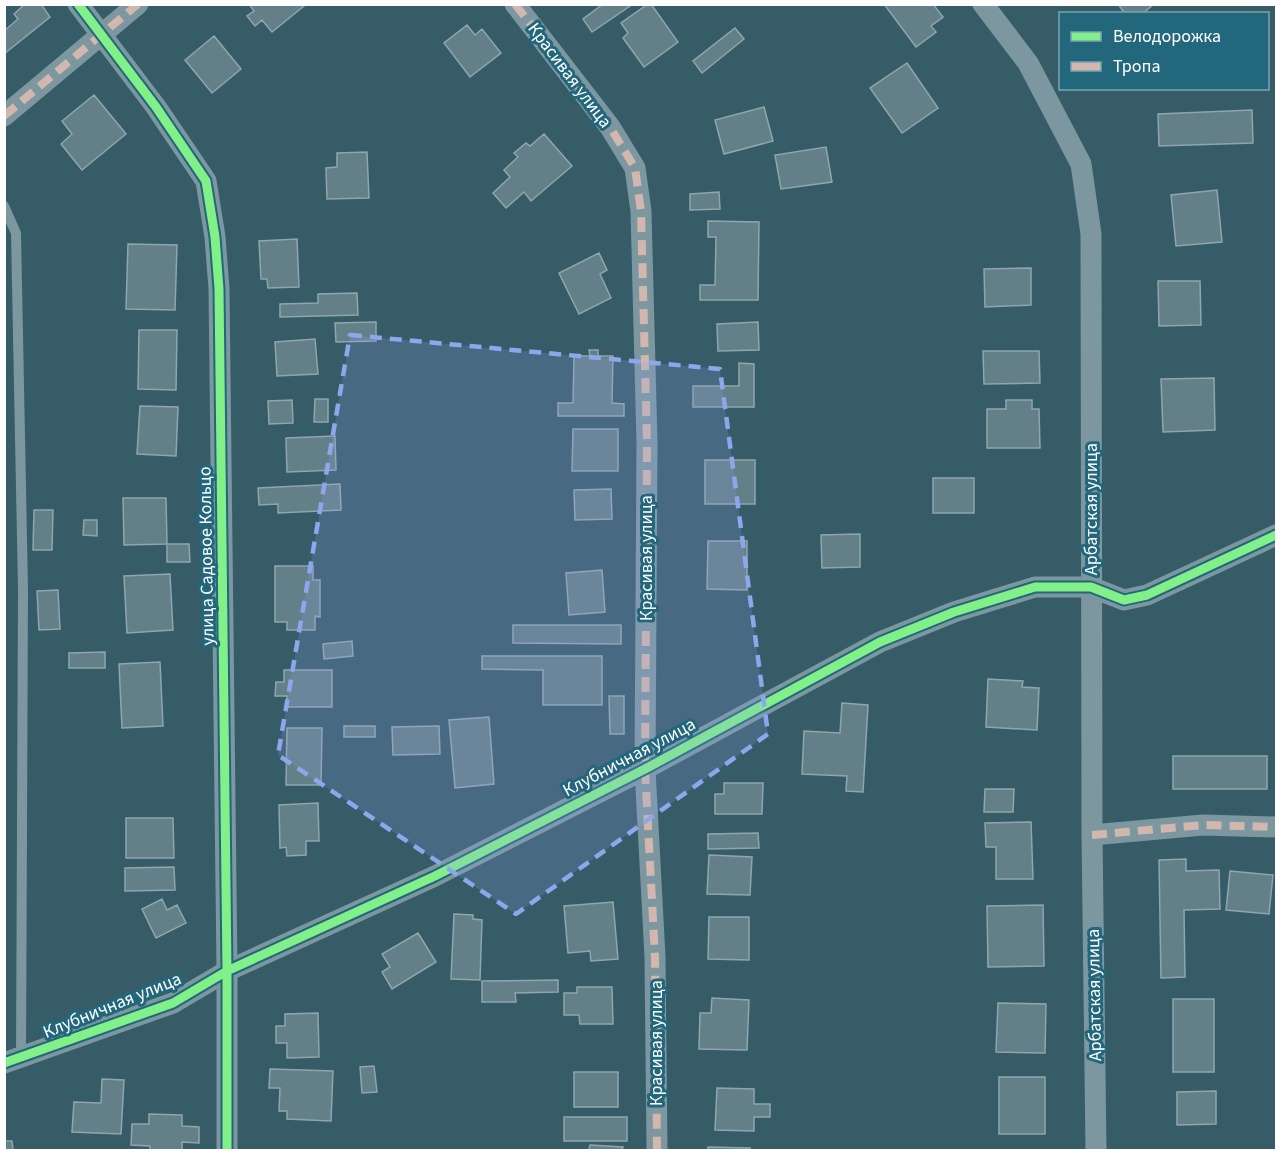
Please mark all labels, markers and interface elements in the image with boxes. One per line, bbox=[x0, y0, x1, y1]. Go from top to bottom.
legend bbox=[1059, 12, 1269, 90]
street label: Красивая улица bbox=[522, 18, 617, 133]
text: Велодорожка bbox=[1113, 24, 1221, 49]
text: Тропа bbox=[1113, 54, 1161, 79]
street label: Арбатская улица bbox=[1079, 443, 1104, 575]
street label: улица Садовое Кольцо bbox=[192, 466, 221, 646]
street label: Красивая улица bbox=[634, 495, 659, 621]
street label: Клубничная улица bbox=[558, 712, 700, 803]
street label: Арбатская улица bbox=[1081, 929, 1108, 1061]
street label: Клубничная улица bbox=[39, 966, 185, 1045]
street label: Красивая улица bbox=[644, 980, 669, 1106]

